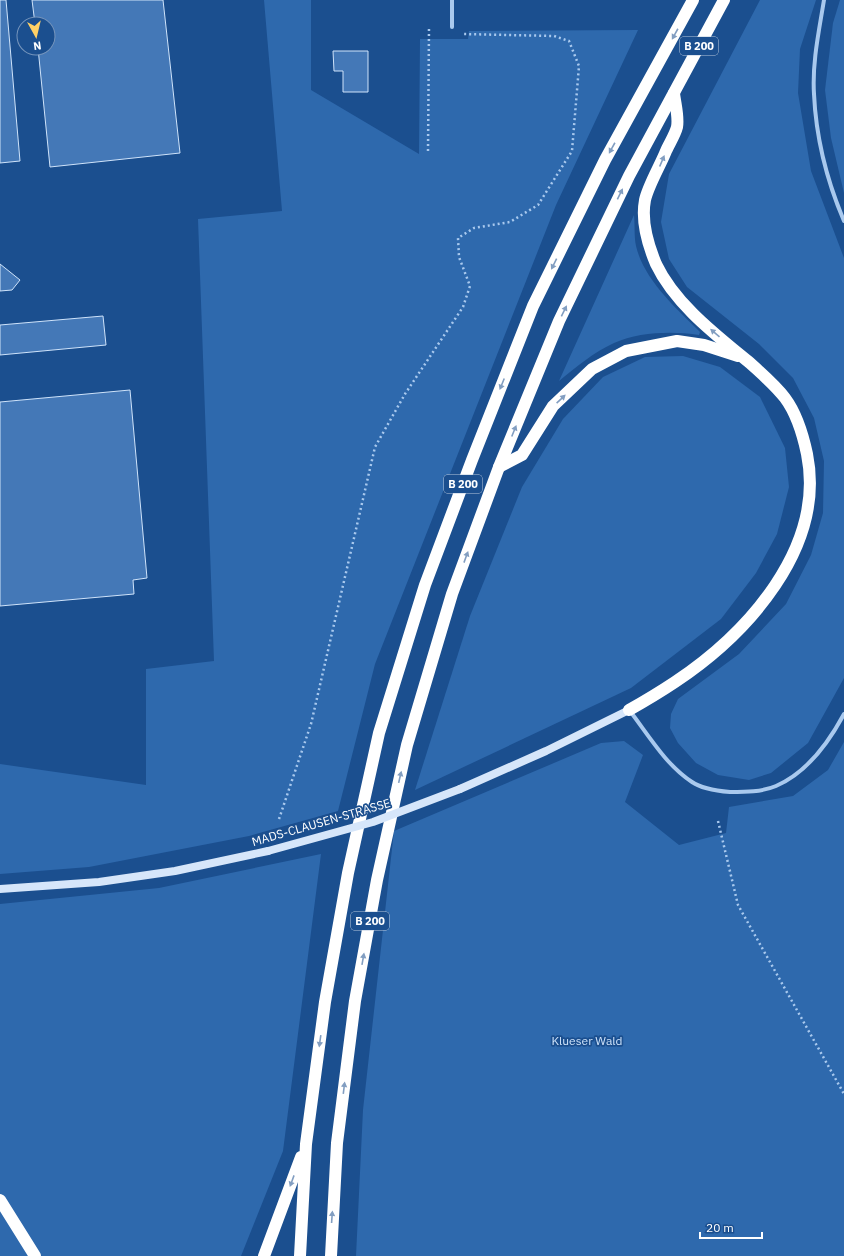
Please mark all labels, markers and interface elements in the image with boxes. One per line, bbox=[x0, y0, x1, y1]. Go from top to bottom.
north arrow bbox=[16, 16, 56, 56]
one-way arrow bbox=[671, 28, 678, 40]
road number: B 200 bbox=[680, 37, 718, 55]
text: N bbox=[32, 38, 42, 53]
one-way arrow bbox=[609, 142, 616, 154]
one-way arrow bbox=[659, 155, 665, 166]
one-way arrow bbox=[617, 189, 623, 200]
one-way arrow bbox=[551, 259, 557, 270]
one-way arrow bbox=[561, 306, 567, 317]
one-way arrow bbox=[710, 329, 721, 338]
one-way arrow bbox=[499, 378, 505, 390]
one-way arrow bbox=[555, 394, 566, 403]
one-way arrow bbox=[511, 425, 517, 437]
road number: B 200 bbox=[444, 475, 482, 493]
one-way arrow bbox=[463, 551, 469, 563]
one-way arrow bbox=[398, 771, 404, 783]
street label: MADS-CLAUSEN-STRASSE bbox=[250, 795, 392, 849]
road number: B 200 bbox=[351, 912, 389, 930]
one-way arrow bbox=[360, 953, 366, 965]
park label: Klueser Wald bbox=[551, 1033, 623, 1048]
one-way arrow bbox=[317, 1035, 323, 1047]
one-way arrow bbox=[341, 1082, 347, 1094]
one-way arrow bbox=[289, 1175, 295, 1187]
one-way arrow bbox=[329, 1211, 336, 1223]
scale bar bbox=[700, 1214, 762, 1240]
text: 20 m bbox=[706, 1220, 734, 1235]

